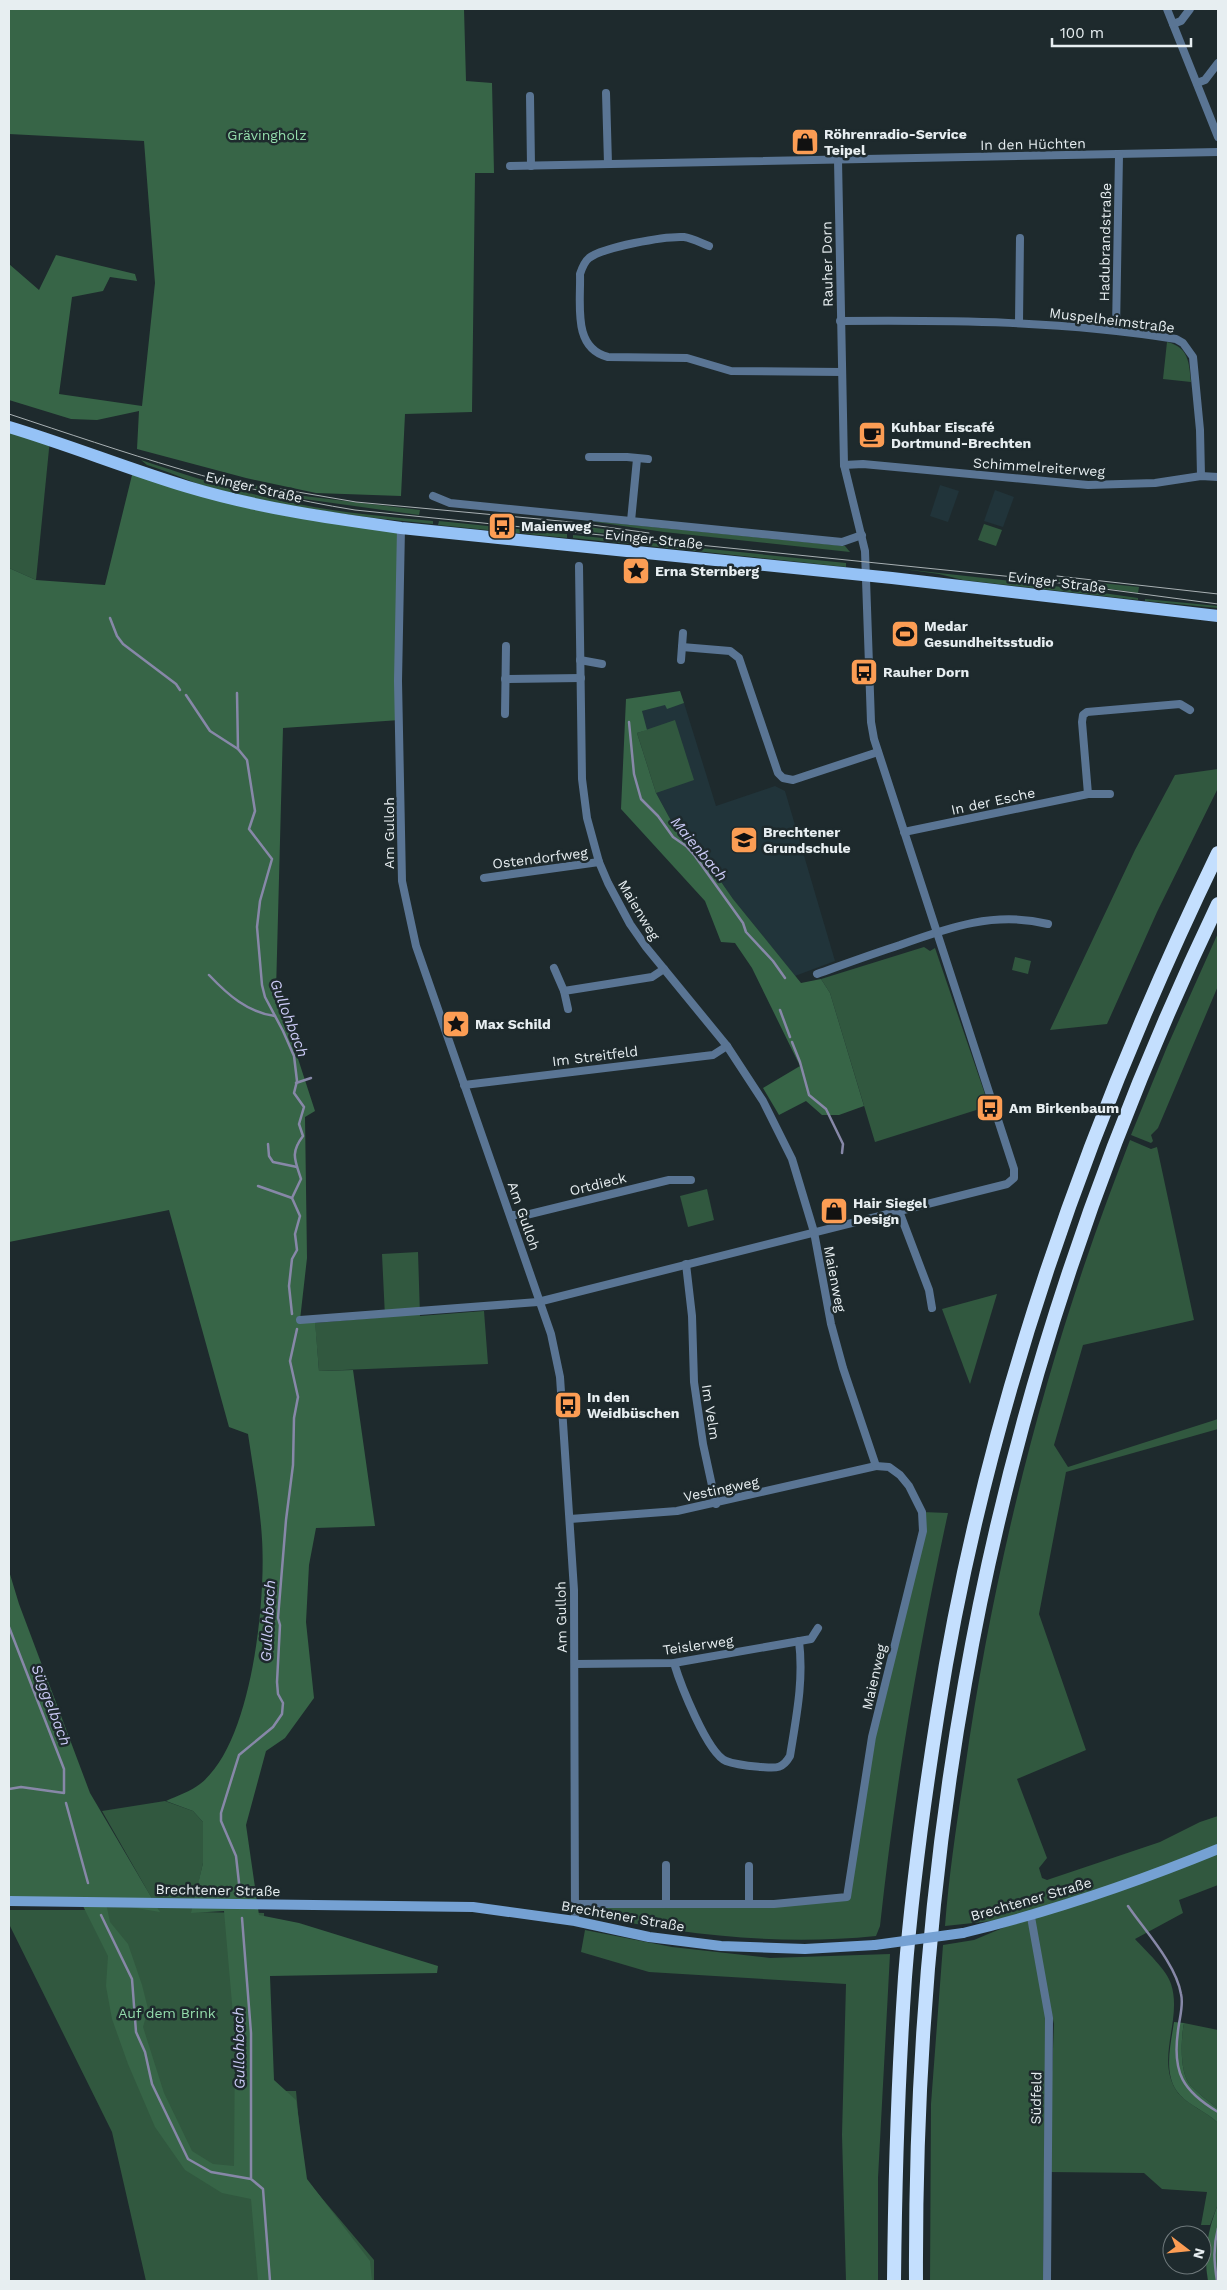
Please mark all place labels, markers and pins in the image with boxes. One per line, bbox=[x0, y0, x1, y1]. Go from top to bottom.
place label: Röhrenradio-Service Teipel bbox=[824, 126, 967, 158]
shop icon: Röhrenradio-Service Teipel bbox=[790, 127, 820, 157]
place label: Kuhbar Eiscafé Dortmund-Brechten bbox=[891, 419, 1031, 451]
cafe icon: Kuhbar Eiscafé Dortmund-Brechten bbox=[857, 420, 887, 450]
bus stop icon: Maienweg bbox=[487, 511, 517, 541]
place label: Maienweg bbox=[521, 518, 591, 534]
place icon: Erna Sternberg bbox=[621, 556, 651, 586]
place label: Erna Sternberg bbox=[655, 563, 759, 579]
place label: Medar Gesundheitsstudio bbox=[924, 618, 1054, 650]
sports icon: Medar Gesundheitsstudio bbox=[890, 619, 920, 649]
bus stop icon: Rauher Dorn bbox=[849, 657, 879, 687]
place label: Rauher Dorn bbox=[883, 664, 969, 680]
place label: Brechtener Grundschule bbox=[763, 824, 851, 856]
school or university icon: Brechtener Grundschule bbox=[729, 825, 759, 855]
place icon: Max Schild bbox=[441, 1009, 471, 1039]
place label: Max Schild bbox=[475, 1016, 551, 1032]
bus stop icon: Am Birkenbaum bbox=[975, 1093, 1005, 1123]
place label: Am Birkenbaum bbox=[1009, 1100, 1119, 1116]
place label: Hair Siegel Design bbox=[853, 1195, 927, 1227]
shop icon: Hair Siegel Design bbox=[819, 1196, 849, 1226]
place label: In den Weidbüschen bbox=[587, 1389, 679, 1421]
bus stop icon: In den Weidbüschen bbox=[553, 1390, 583, 1420]

